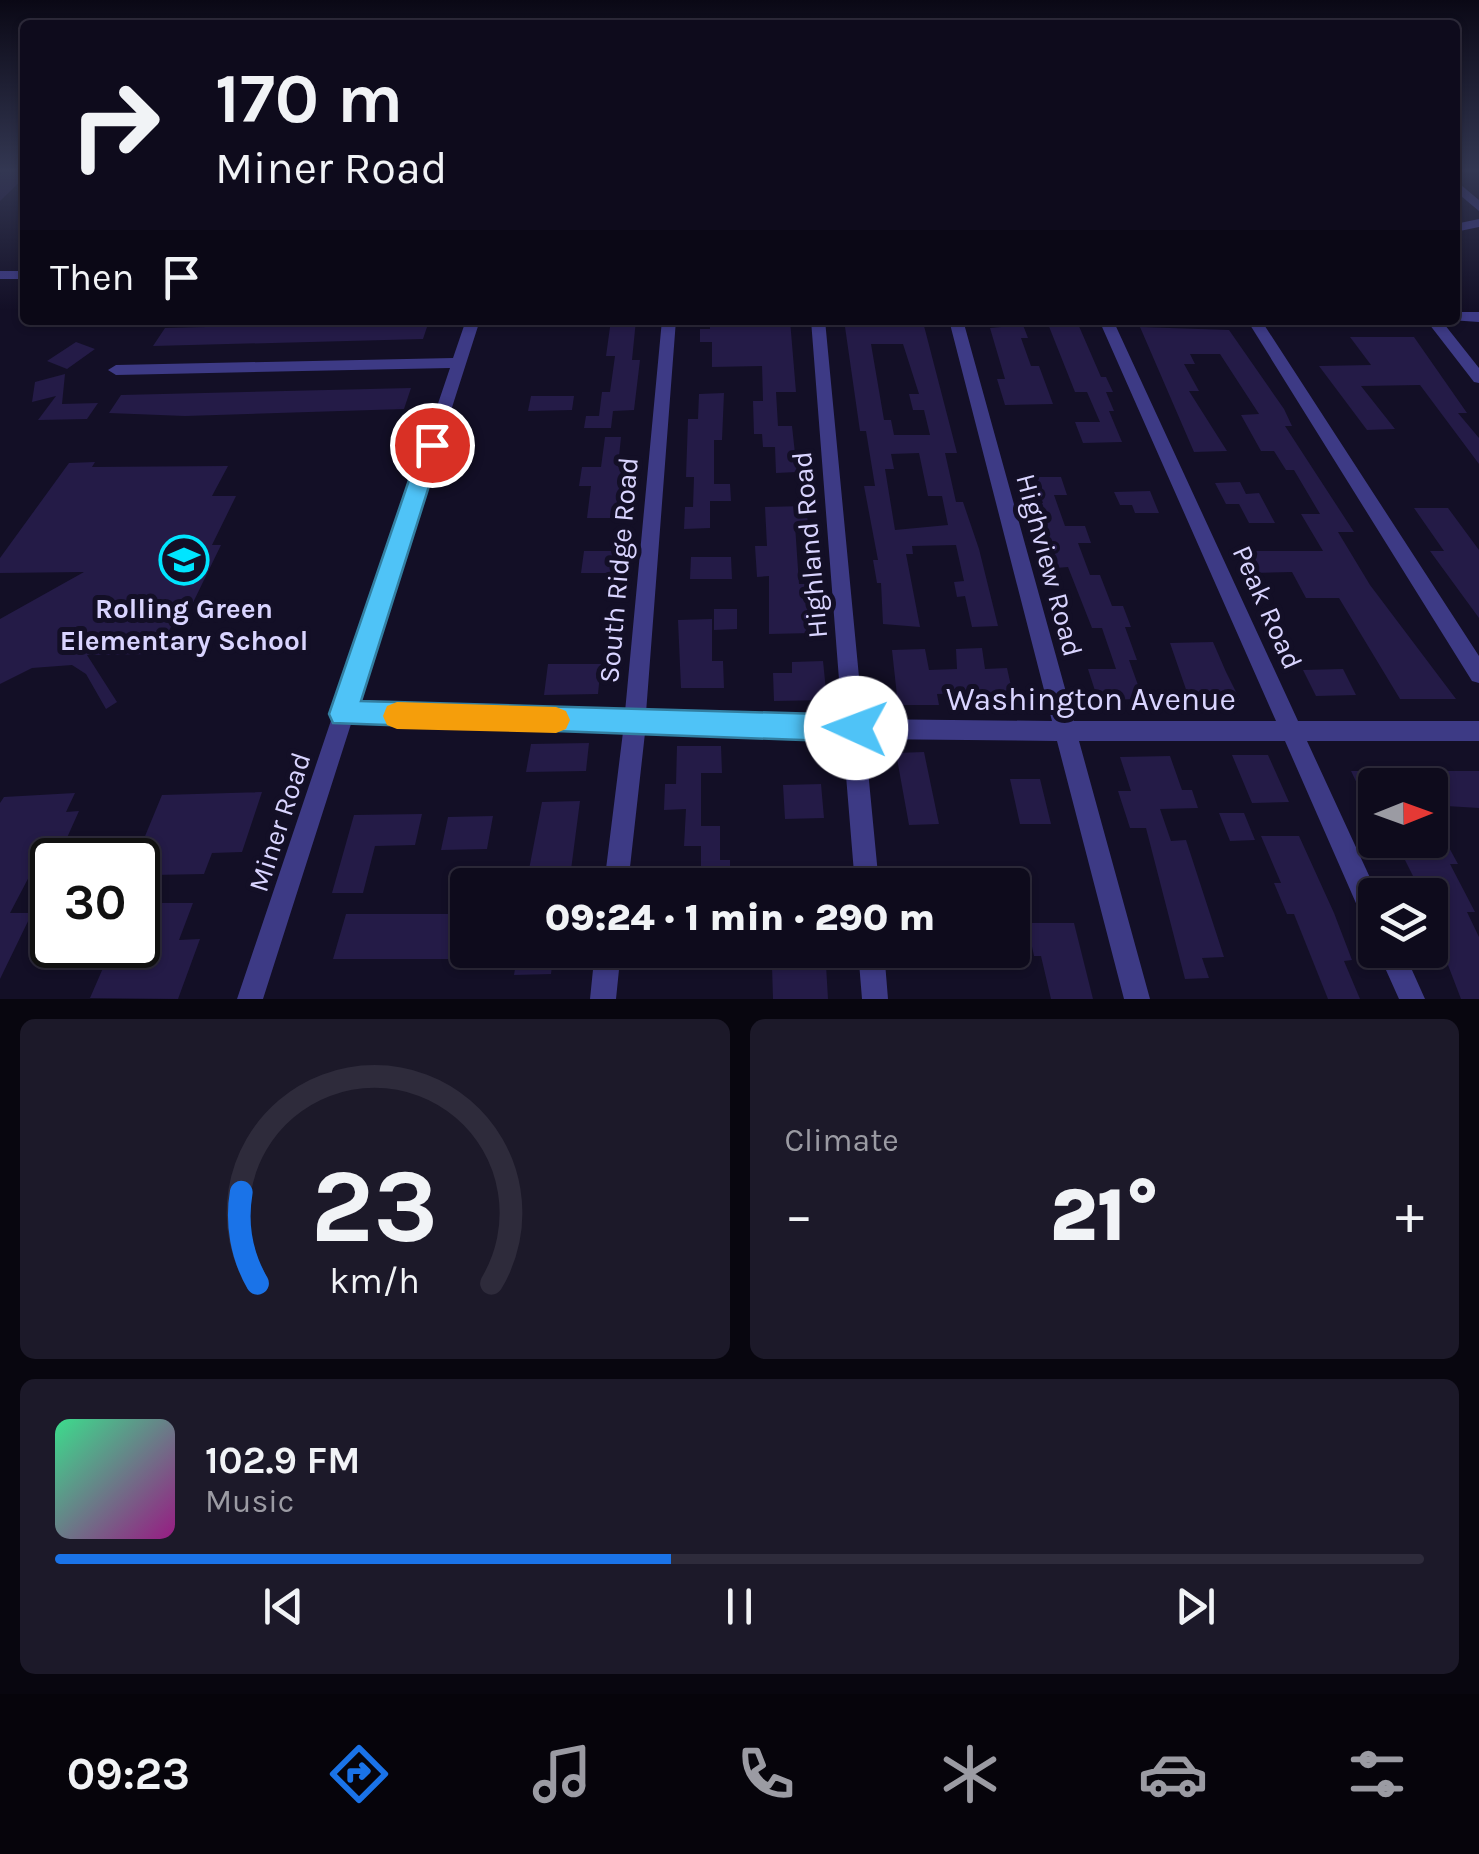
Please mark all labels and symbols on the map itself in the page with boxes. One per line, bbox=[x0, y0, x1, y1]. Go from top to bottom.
pin bbox=[390, 403, 475, 488]
street label: Highland Road bbox=[785, 450, 834, 640]
street label: South Ridge Road bbox=[592, 456, 645, 684]
street label: Highview Road bbox=[1009, 470, 1090, 660]
school or university icon: Rolling Green Elementary School bbox=[158, 534, 210, 586]
street label: Peak Road bbox=[1226, 540, 1309, 674]
place label: Rolling Green Elementary School bbox=[60, 592, 308, 657]
position arrow bbox=[804, 676, 908, 780]
street label: Washington Avenue bbox=[946, 681, 1236, 718]
street label: Miner Road bbox=[241, 748, 318, 896]
north arrow bbox=[1358, 768, 1448, 858]
speed limit sign: 30 bbox=[30, 838, 160, 968]

